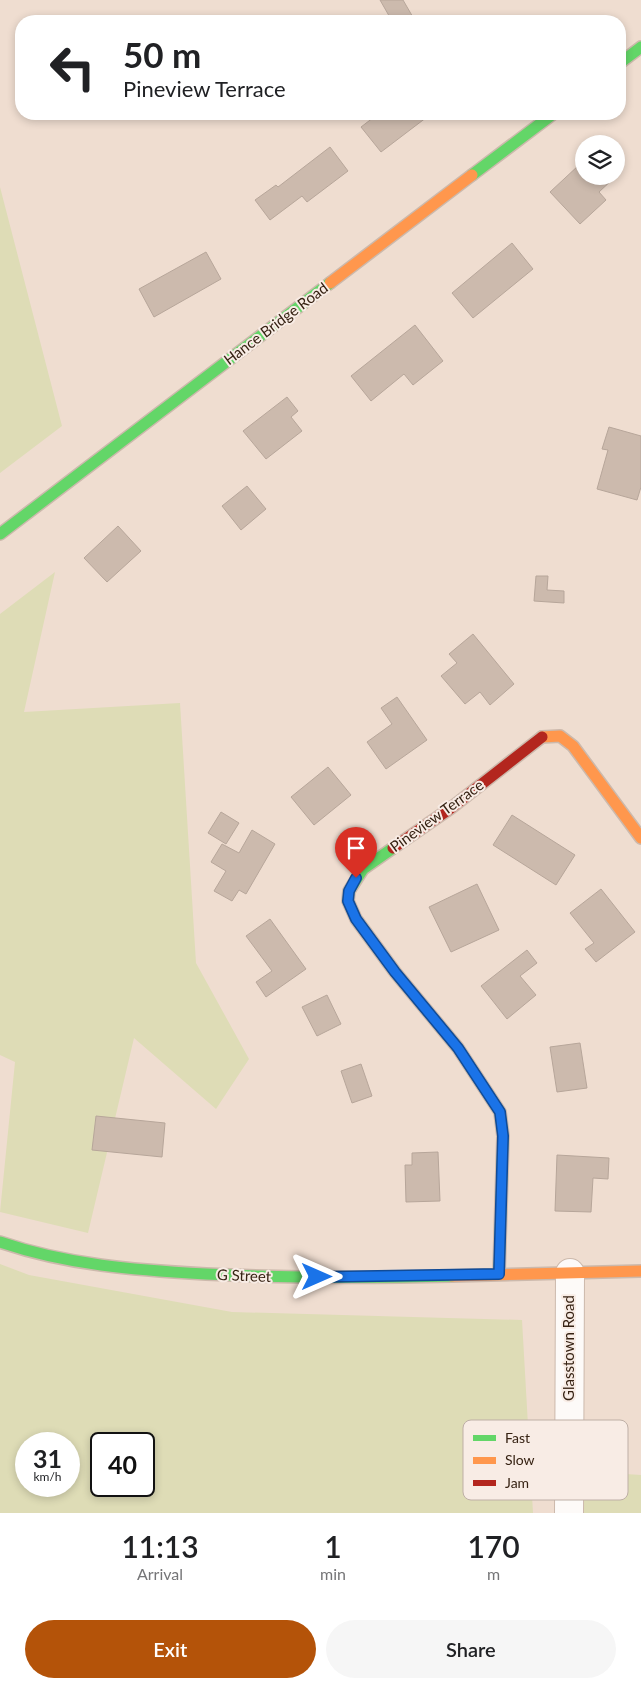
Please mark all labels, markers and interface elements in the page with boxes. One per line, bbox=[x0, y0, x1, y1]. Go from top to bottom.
text: 50 m bbox=[123, 33, 201, 75]
icon: left bbox=[40, 35, 105, 100]
text: Pineview Terrace bbox=[123, 75, 286, 102]
map controls bbox=[575, 135, 625, 185]
button: layers bbox=[575, 135, 625, 185]
street label: Hance Bridge Road bbox=[220, 278, 331, 368]
street label: Pineview Terrace bbox=[386, 775, 487, 855]
pin bbox=[335, 827, 377, 878]
icon: arrive bbox=[342, 834, 370, 862]
position arrow bbox=[290, 1250, 342, 1302]
street label: G Street bbox=[217, 1265, 272, 1285]
street label: Glasstown Road bbox=[559, 1295, 577, 1401]
legend bbox=[463, 1420, 628, 1500]
text: Fast bbox=[505, 1429, 530, 1446]
speed limit sign: 40 bbox=[90, 1432, 155, 1497]
text: 31 bbox=[33, 1443, 62, 1473]
text: Slow bbox=[505, 1451, 535, 1468]
text: km/h bbox=[33, 1469, 62, 1484]
text: Jam bbox=[505, 1474, 529, 1491]
text: 11:13 bbox=[121, 1528, 199, 1564]
text: 1 bbox=[324, 1528, 342, 1564]
text: 170 bbox=[467, 1528, 520, 1564]
text: Arrival bbox=[137, 1564, 183, 1583]
text: min bbox=[320, 1564, 346, 1583]
text: m bbox=[487, 1564, 500, 1583]
button: Exit bbox=[25, 1620, 316, 1678]
button: Share bbox=[326, 1620, 616, 1678]

